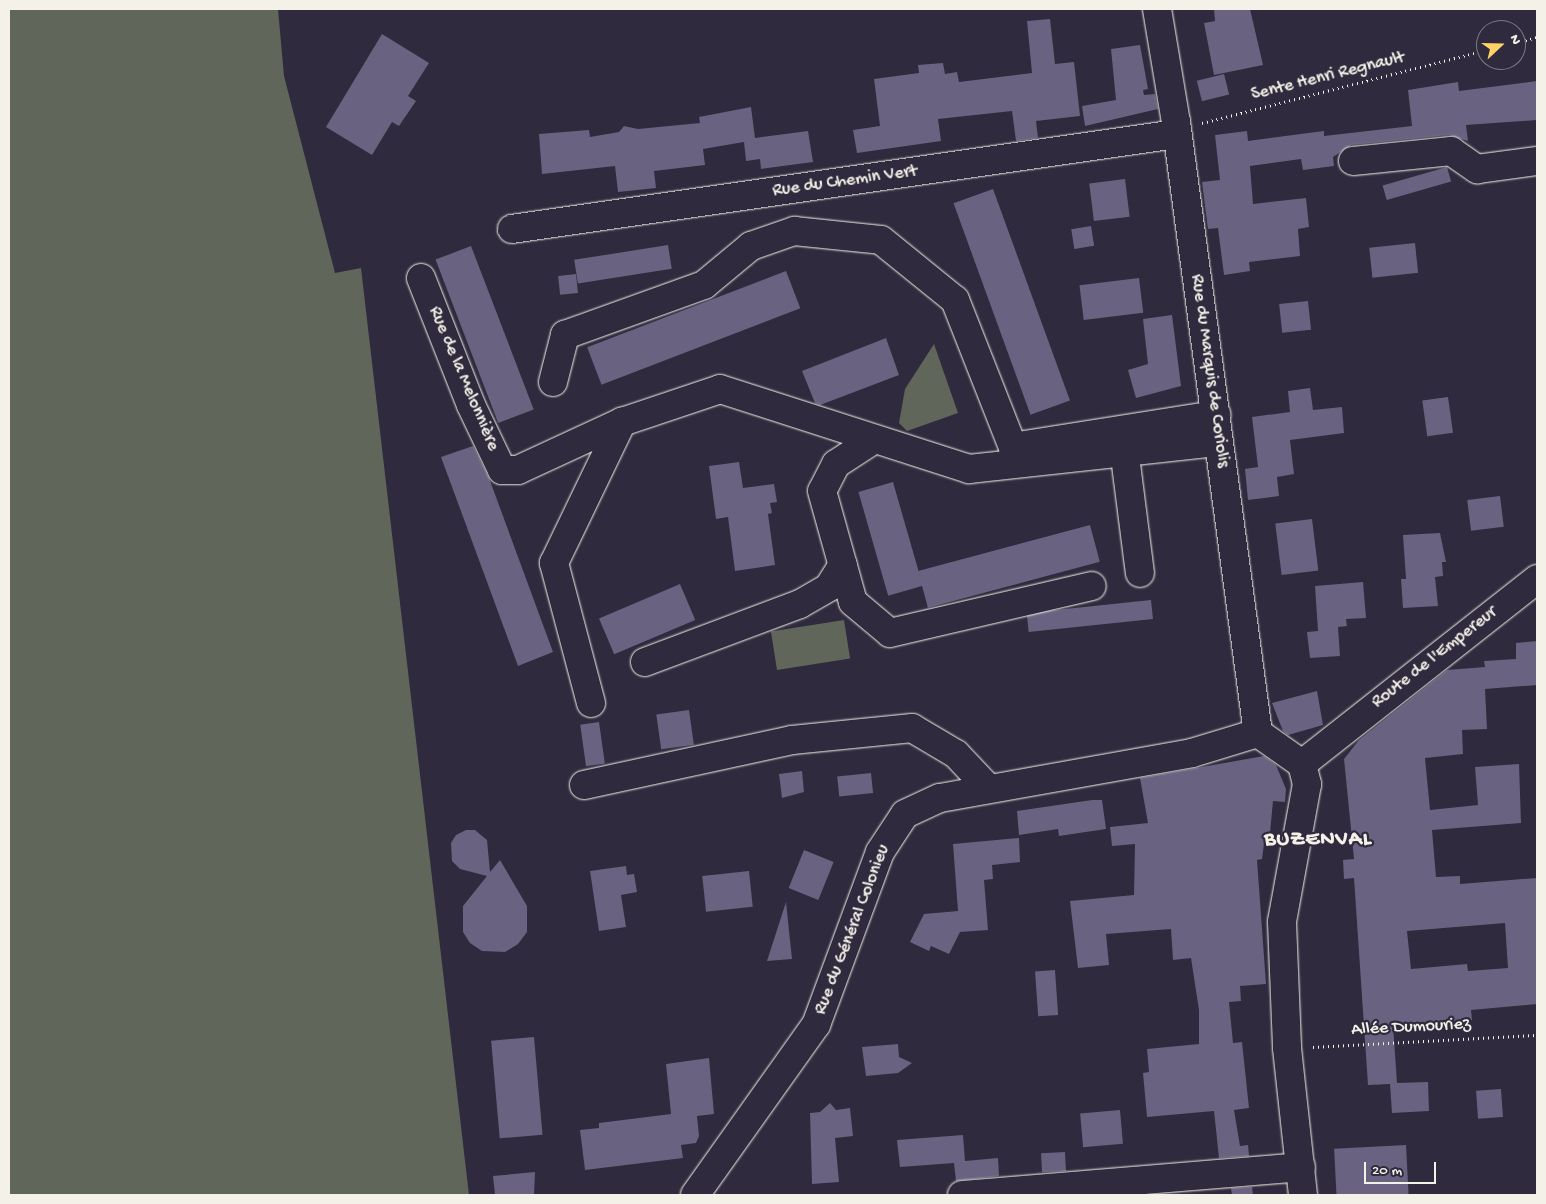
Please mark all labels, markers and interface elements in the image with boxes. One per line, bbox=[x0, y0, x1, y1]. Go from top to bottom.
north arrow bbox=[1476, 20, 1526, 70]
text: N bbox=[1505, 32, 1524, 47]
street label: Sente Henri Regnault bbox=[1249, 48, 1407, 106]
street label: Rue du Chemin Vert bbox=[771, 161, 919, 203]
street label: Rue du Marquis de Coriolis bbox=[1185, 273, 1233, 469]
street label: Rue de la Melonnière bbox=[423, 304, 503, 454]
street label: Route de l'Empereur bbox=[1368, 602, 1502, 714]
district label: BUZENVAL bbox=[1263, 828, 1373, 854]
street label: Rue du Général Colonieu bbox=[811, 842, 895, 1018]
street label: Allée Dumouriez bbox=[1351, 1014, 1471, 1042]
scale bar bbox=[1366, 1152, 1438, 1184]
text: 20 m bbox=[1372, 1162, 1402, 1180]

